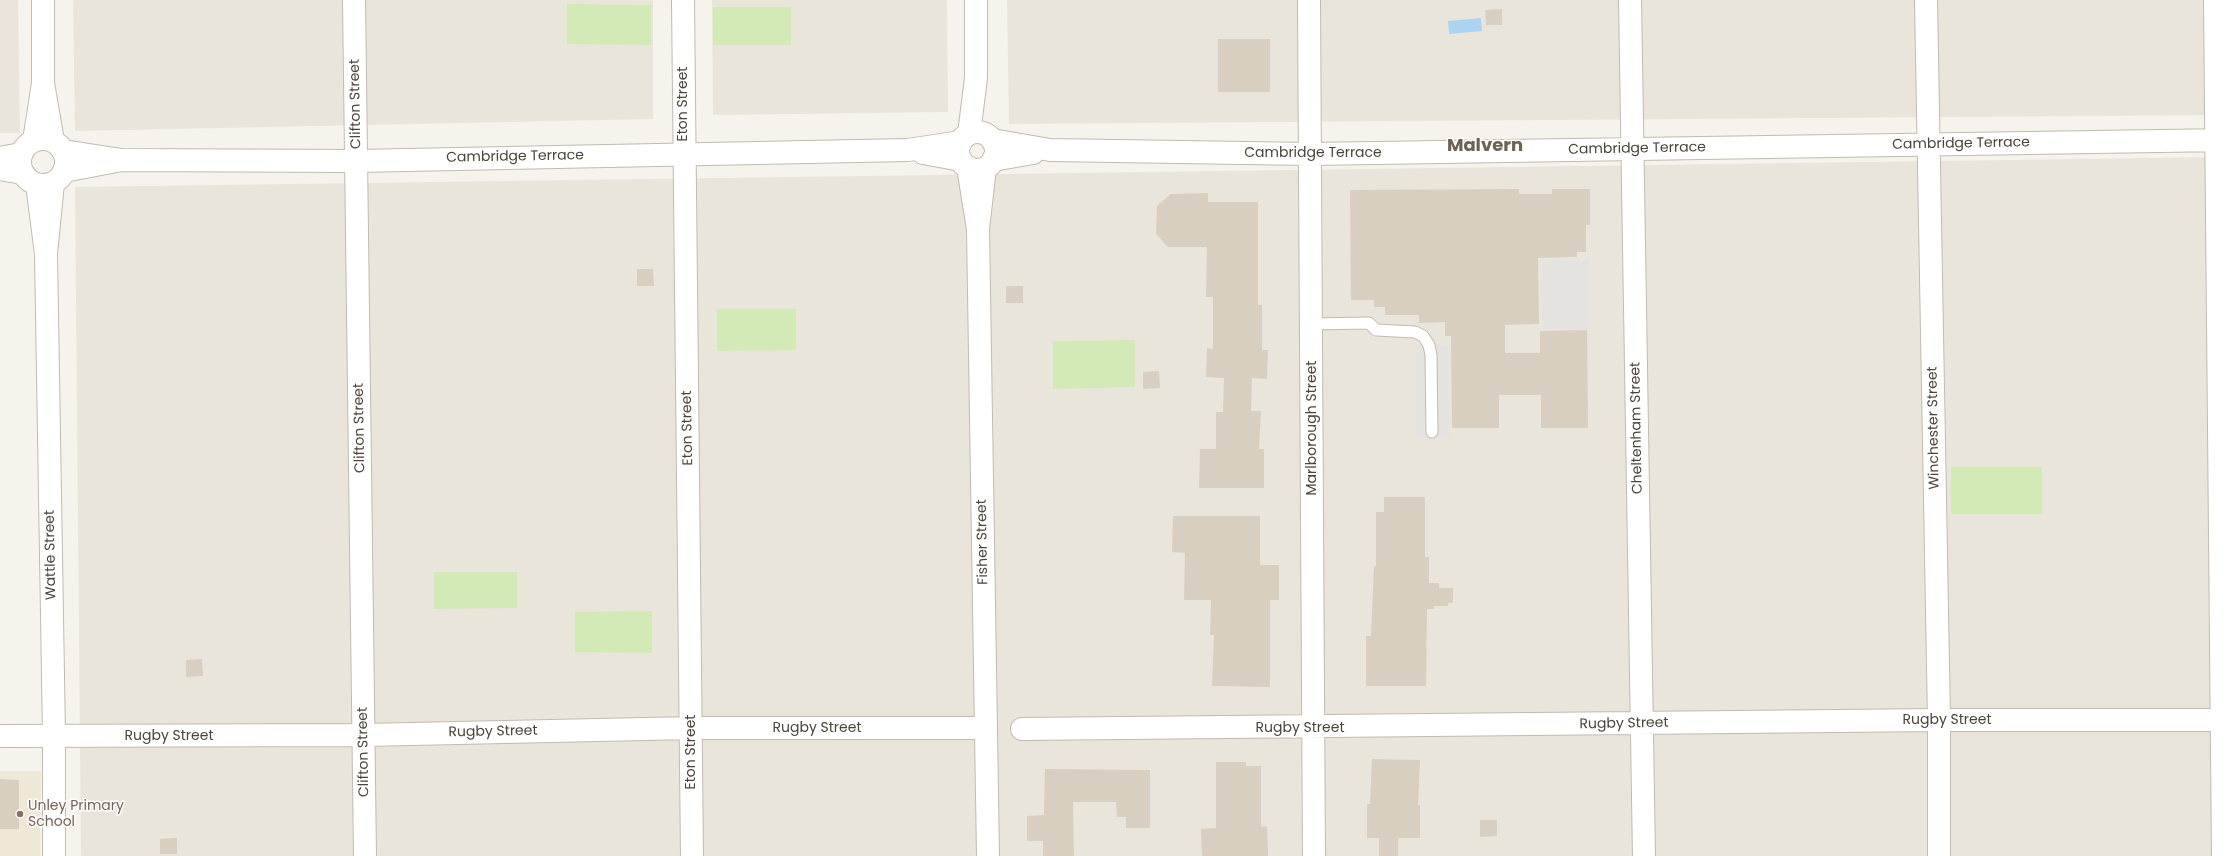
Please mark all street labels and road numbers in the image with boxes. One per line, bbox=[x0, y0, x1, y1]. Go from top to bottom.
street label: Clifton Street bbox=[347, 59, 365, 149]
street label: Eton Street bbox=[675, 67, 691, 141]
street label: Cambridge Terrace bbox=[1892, 134, 2030, 154]
street label: Cambridge Terrace bbox=[1568, 139, 1706, 159]
street label: Cambridge Terrace bbox=[1244, 145, 1382, 161]
street label: Cambridge Terrace bbox=[446, 147, 584, 167]
street label: Marlborough Street bbox=[1304, 361, 1320, 495]
street label: Cheltenham Street bbox=[1627, 362, 1647, 494]
street label: Winchester Street bbox=[1925, 366, 1943, 490]
street label: Clifton Street bbox=[351, 383, 369, 473]
street label: Eton Street bbox=[679, 390, 697, 466]
street label: Fisher Street bbox=[974, 499, 992, 585]
street label: Wattle Street bbox=[42, 510, 60, 600]
street label: Clifton Street bbox=[355, 707, 373, 797]
street label: Rugby Street bbox=[1902, 712, 1992, 728]
street label: Eton Street bbox=[683, 715, 699, 789]
street label: Rugby Street bbox=[1579, 715, 1669, 733]
street label: Rugby Street bbox=[772, 720, 862, 736]
street label: Rugby Street bbox=[1255, 720, 1345, 736]
street label: Rugby Street bbox=[448, 723, 538, 741]
street label: Rugby Street bbox=[124, 728, 214, 744]

